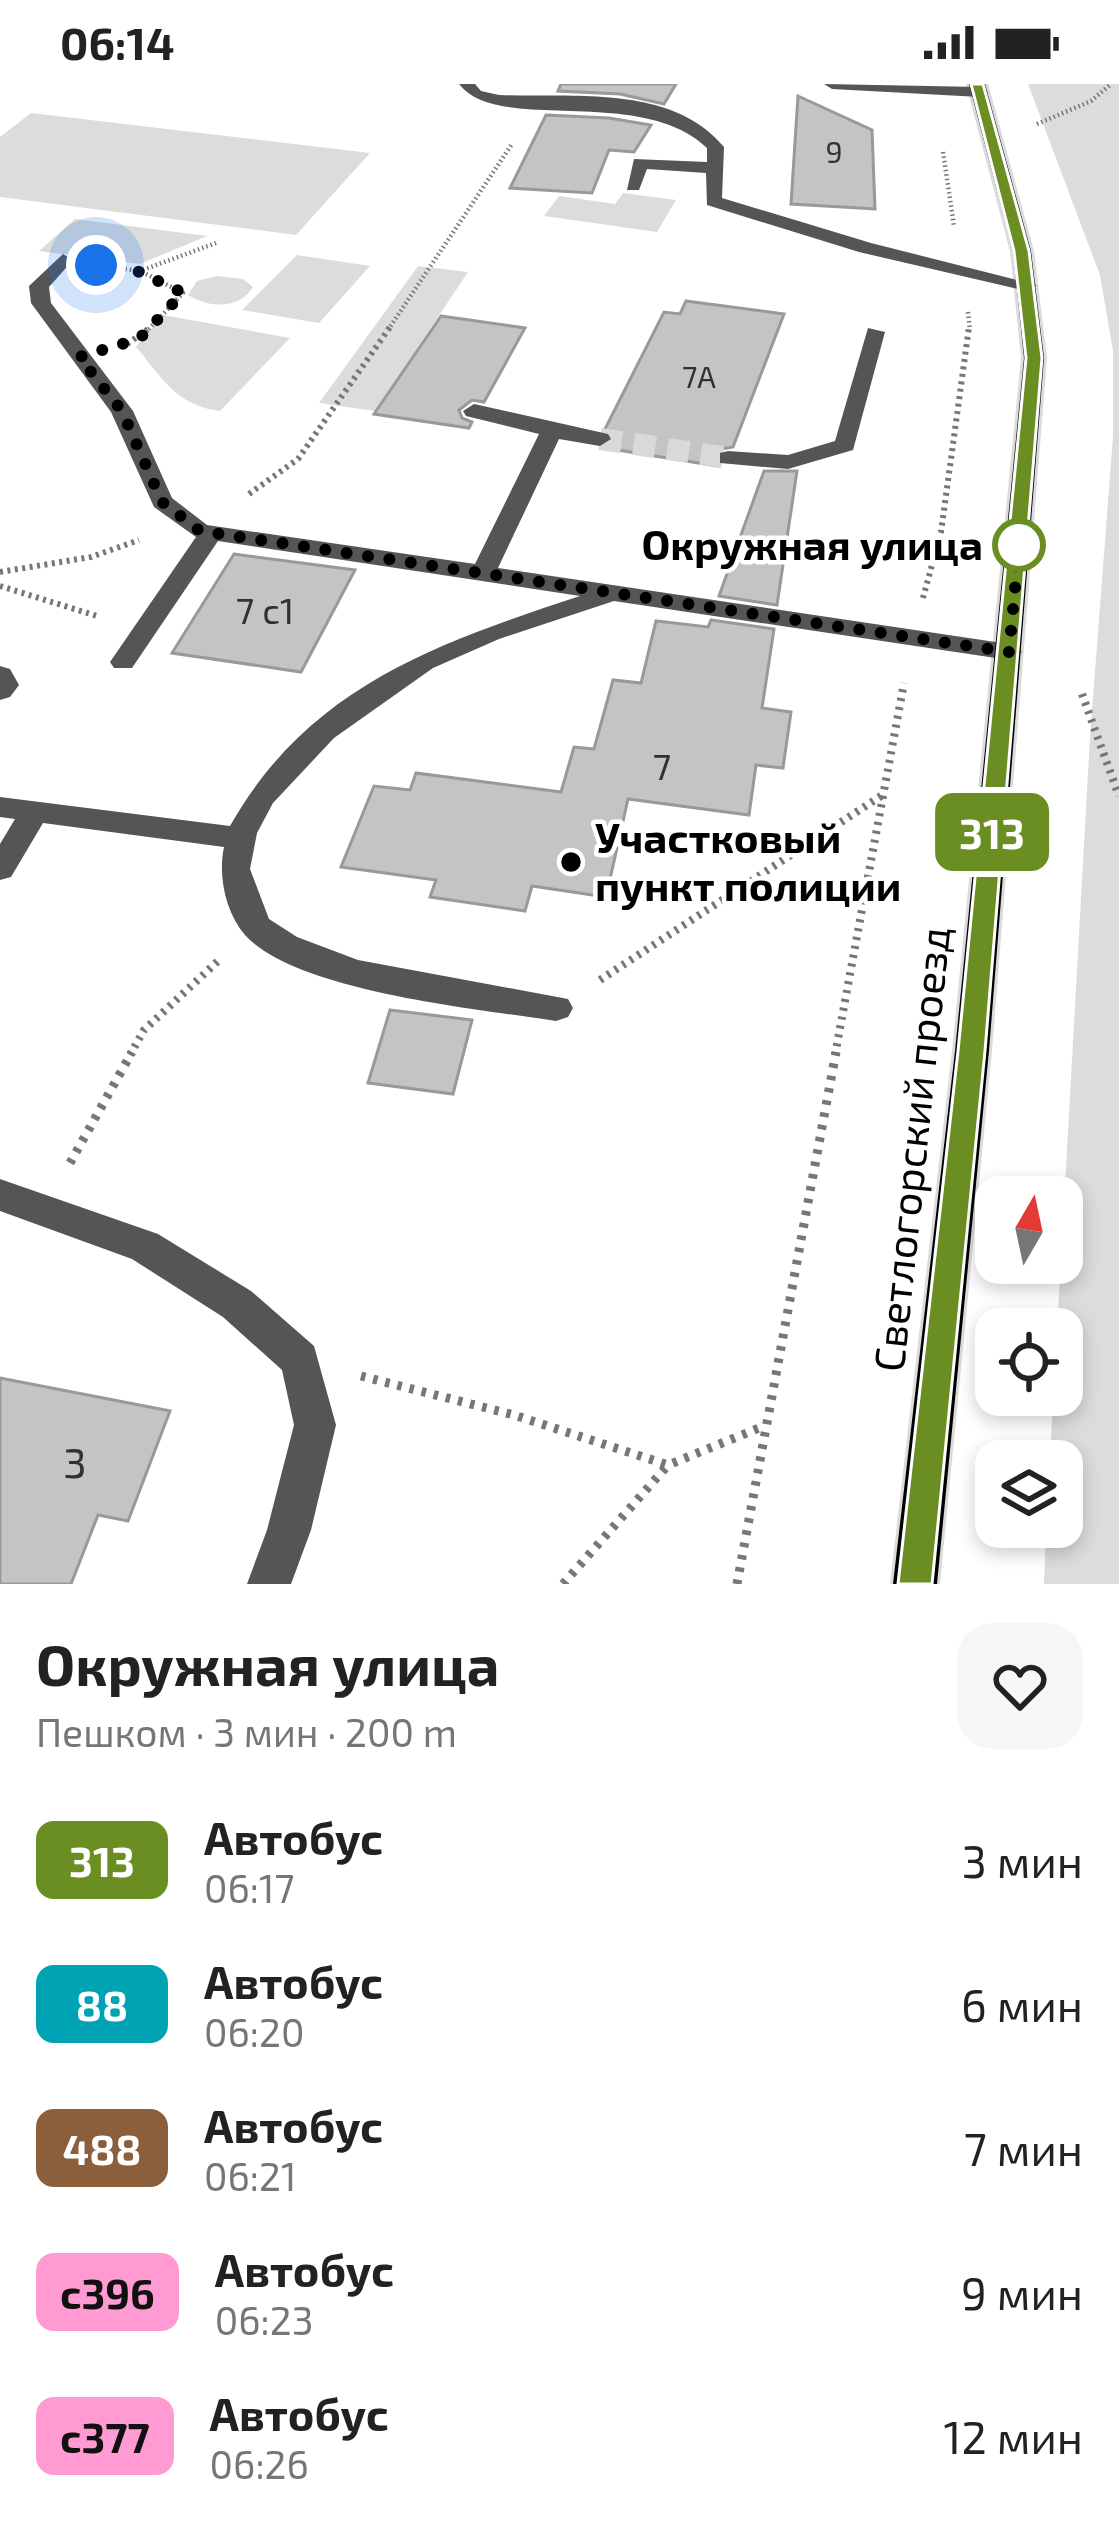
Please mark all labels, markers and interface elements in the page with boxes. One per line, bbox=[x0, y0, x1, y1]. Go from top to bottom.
text: 06:14 bbox=[60, 15, 175, 69]
house number: 9 bbox=[825, 133, 843, 169]
your location bbox=[66, 235, 126, 295]
house number: 7А bbox=[682, 358, 716, 394]
place label: Окружная улица bbox=[641, 518, 983, 569]
marker: Окружная улица bbox=[994, 520, 1044, 570]
house number: 7 с1 bbox=[236, 588, 294, 631]
house number: 7 bbox=[653, 744, 671, 787]
line badge: 313 bbox=[923, 793, 1061, 871]
text: 313 bbox=[959, 807, 1025, 857]
place label: Участковый пункт полиции bbox=[595, 811, 901, 910]
marker: Участковый пункт полиции bbox=[558, 849, 584, 875]
street label: Светлогорский проезд bbox=[862, 924, 958, 1374]
north arrow bbox=[975, 1176, 1083, 1284]
map controls bbox=[975, 1176, 1083, 1548]
button: locate bbox=[975, 1308, 1083, 1416]
house number: 3 bbox=[63, 1436, 87, 1486]
button: layers bbox=[975, 1440, 1083, 1548]
button: heart bbox=[957, 1623, 1083, 1749]
text: Окружная улица bbox=[36, 1629, 500, 1697]
text: Пешком · 3 мин · 200 m bbox=[36, 1708, 457, 1755]
text: Автобус bbox=[204, 1810, 383, 1864]
text: 3 мин bbox=[962, 1833, 1083, 1887]
text: 313 bbox=[69, 1835, 135, 1885]
text: 06:17 bbox=[204, 1864, 295, 1911]
text: Автобус bbox=[204, 1954, 383, 2008]
text: 6 мин bbox=[961, 1977, 1083, 2031]
text: 88 bbox=[76, 1979, 128, 2029]
text: 06:20 bbox=[204, 2008, 304, 2055]
text: Автобус bbox=[204, 2098, 383, 2152]
text: 7 мин bbox=[964, 2121, 1083, 2175]
text: 488 bbox=[62, 2123, 142, 2173]
text: 06:21 bbox=[204, 2152, 296, 2199]
text: Автобус bbox=[215, 2242, 394, 2296]
text: 9 мин bbox=[961, 2265, 1083, 2319]
text: с396 bbox=[60, 2267, 155, 2317]
text: 06:23 bbox=[215, 2296, 313, 2343]
text: Автобус bbox=[210, 2386, 389, 2440]
text: 12 мин bbox=[943, 2409, 1083, 2463]
text: с377 bbox=[60, 2411, 150, 2461]
text: 06:26 bbox=[210, 2440, 309, 2487]

